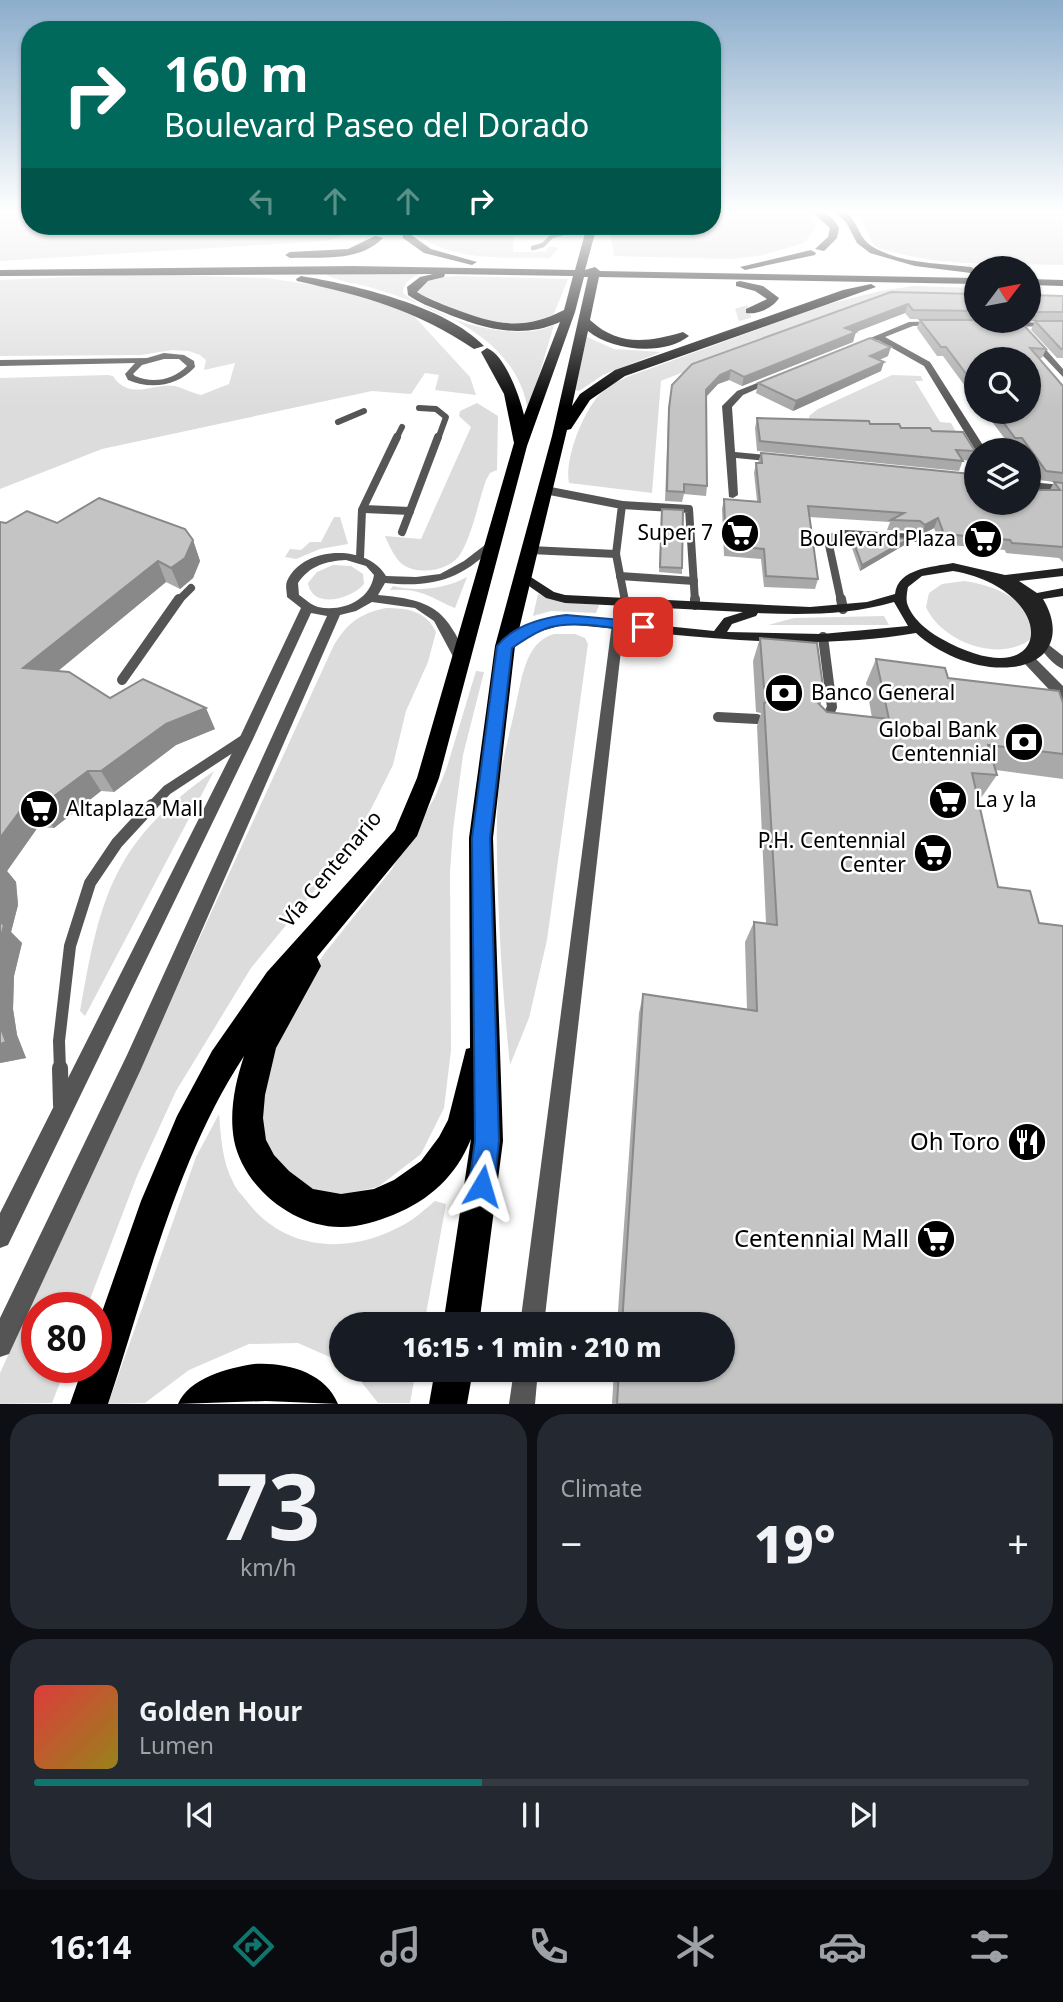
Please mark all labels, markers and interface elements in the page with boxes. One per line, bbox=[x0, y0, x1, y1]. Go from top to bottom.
text: 160 m bbox=[164, 40, 309, 106]
icon: right bbox=[49, 49, 140, 140]
text: Boulevard Paseo del Dorado bbox=[164, 103, 589, 146]
icon: left bbox=[243, 182, 281, 220]
icon: ahead bbox=[316, 182, 354, 220]
icon: ahead bbox=[389, 182, 427, 220]
icon: right bbox=[462, 182, 500, 220]
north arrow bbox=[964, 256, 1041, 332]
map controls bbox=[964, 256, 1041, 515]
button: search bbox=[964, 347, 1041, 424]
button: layers bbox=[964, 438, 1041, 515]
supermarket icon: Super 7 bbox=[719, 512, 761, 554]
place label: Super 7 bbox=[638, 518, 713, 546]
supermarket icon: Boulevard Plaza bbox=[962, 518, 1004, 560]
place label: Boulevard Plaza bbox=[799, 524, 956, 552]
pin bbox=[613, 597, 673, 657]
icon: arrive bbox=[624, 608, 662, 646]
bank icon: Banco General bbox=[763, 672, 805, 714]
place label: Banco General bbox=[811, 678, 955, 706]
place label: Global Bank Centennial bbox=[878, 715, 998, 767]
bank icon: Global Bank Centennial bbox=[1003, 721, 1045, 763]
supermarket icon: La y la bbox=[927, 779, 969, 821]
place label: La y la bbox=[975, 785, 1037, 813]
supermarket icon: Altaplaza Mall bbox=[18, 788, 60, 830]
place label: Altaplaza Mall bbox=[66, 794, 203, 822]
street label: Vía Centenario bbox=[273, 804, 387, 933]
place label: P.H. Centennial Center bbox=[758, 826, 906, 878]
supermarket icon: P.H. Centennial Center bbox=[912, 832, 954, 874]
restaurant icon: Oh Toro bbox=[1006, 1121, 1048, 1163]
place label: Oh Toro bbox=[910, 1124, 1000, 1157]
position arrow bbox=[445, 1149, 519, 1223]
supermarket icon: Centennial Mall bbox=[915, 1218, 957, 1260]
place label: Centennial Mall bbox=[734, 1221, 909, 1254]
speed limit sign: 80 bbox=[21, 1292, 112, 1383]
text: 16:15 · 1 min · 210 m bbox=[402, 1329, 662, 1365]
text: 73 bbox=[216, 1443, 320, 1567]
text: Climate bbox=[561, 1472, 643, 1504]
text: 19° bbox=[754, 1507, 836, 1578]
text: − bbox=[561, 1517, 582, 1569]
text: + bbox=[1007, 1517, 1029, 1569]
text: km/h bbox=[240, 1551, 297, 1583]
text: Golden Hour bbox=[139, 1693, 302, 1729]
text: Lumen bbox=[139, 1729, 214, 1761]
icon: previous bbox=[181, 1796, 219, 1834]
icon: pause bbox=[512, 1796, 550, 1834]
icon: next bbox=[844, 1796, 882, 1834]
icon: directions bbox=[229, 1922, 278, 1971]
icon: music bbox=[376, 1922, 425, 1971]
icon: phone bbox=[524, 1922, 573, 1971]
icon: climate bbox=[671, 1922, 720, 1971]
icon: car bbox=[818, 1922, 867, 1971]
icon: filters bbox=[965, 1922, 1014, 1971]
text: 16:14 bbox=[49, 1925, 131, 1968]

